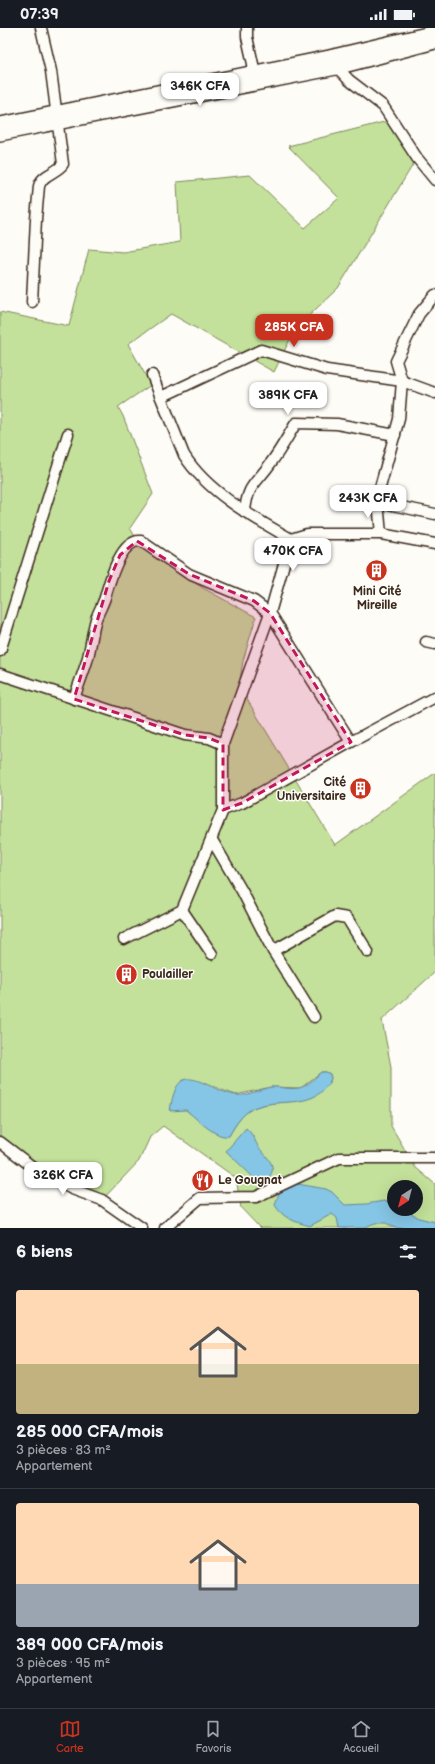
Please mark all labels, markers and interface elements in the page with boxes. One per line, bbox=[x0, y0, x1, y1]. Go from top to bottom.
text: 07:39 bbox=[20, 5, 59, 24]
pin: 346K CFA bbox=[159, 73, 241, 107]
text: 346K CFA bbox=[170, 78, 230, 94]
pin: 285K CFA bbox=[253, 314, 335, 348]
text: 285K CFA bbox=[264, 319, 324, 335]
pin: 389K CFA bbox=[247, 382, 329, 416]
text: 389K CFA bbox=[258, 387, 318, 403]
pin: 243K CFA bbox=[327, 485, 409, 519]
text: 243K CFA bbox=[338, 490, 398, 506]
pin: 470K CFA bbox=[252, 538, 334, 572]
text: 470K CFA bbox=[263, 543, 323, 559]
building icon: Mini Cité Mireille bbox=[364, 557, 390, 583]
place label: Mini Cité Mireille bbox=[353, 584, 401, 613]
place label: Cité Universitaire bbox=[277, 775, 346, 804]
building icon: Cité Universitaire bbox=[348, 776, 374, 802]
building icon: Poulailler bbox=[114, 961, 140, 987]
place label: Poulailler bbox=[142, 967, 193, 982]
pin: 326K CFA bbox=[22, 1162, 104, 1196]
text: 326K CFA bbox=[33, 1167, 93, 1183]
restaurant icon: Le Gougnat bbox=[189, 1167, 215, 1193]
place label: Le Gougnat bbox=[218, 1173, 282, 1188]
north arrow bbox=[387, 1180, 423, 1216]
map controls bbox=[387, 1180, 423, 1216]
icon: filters bbox=[397, 1241, 419, 1263]
text: 6 biens bbox=[16, 1242, 73, 1262]
icon: home bbox=[182, 1316, 254, 1388]
text: 285 000 CFA/mois bbox=[16, 1422, 163, 1442]
text: 3 pièces · 83 m² bbox=[16, 1442, 111, 1458]
text: Appartement bbox=[16, 1458, 92, 1474]
icon: home bbox=[182, 1529, 254, 1601]
text: 389 000 CFA/mois bbox=[16, 1635, 163, 1655]
text: 3 pièces · 95 m² bbox=[16, 1655, 110, 1671]
text: Appartement bbox=[16, 1671, 92, 1687]
tab: Carte bbox=[56, 1718, 84, 1755]
tab: Favoris bbox=[195, 1718, 231, 1755]
tab: Accueil bbox=[343, 1718, 379, 1755]

